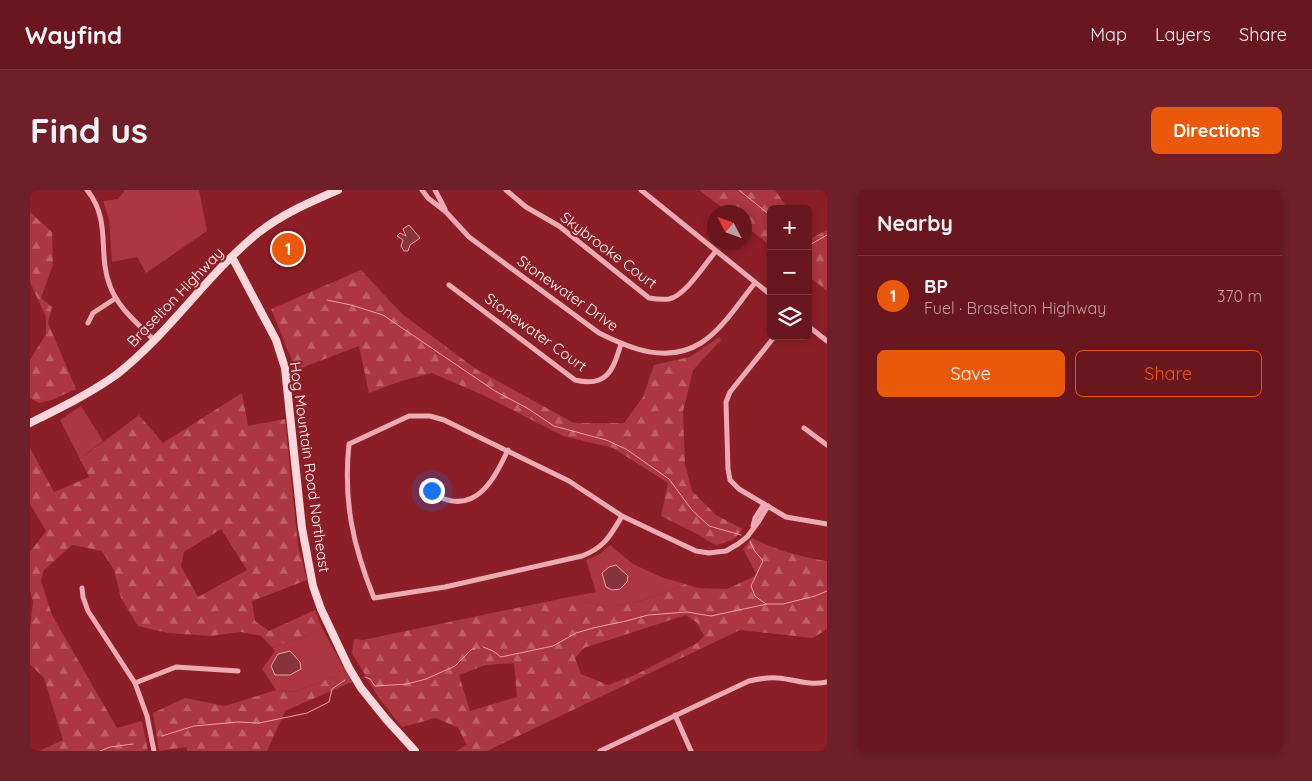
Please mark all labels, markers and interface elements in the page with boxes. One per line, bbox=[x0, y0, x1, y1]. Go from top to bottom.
text: Wayfind bbox=[25, 20, 122, 50]
text: Map bbox=[1090, 23, 1127, 46]
text: Layers bbox=[1155, 23, 1211, 46]
text: Share bbox=[1239, 23, 1287, 46]
button: Directions bbox=[1151, 107, 1282, 154]
text: Find us bbox=[30, 108, 148, 152]
north arrow bbox=[707, 205, 752, 250]
map controls bbox=[767, 205, 812, 340]
button: + bbox=[767, 205, 812, 250]
street label: Skybrooke Court bbox=[557, 207, 661, 293]
text: Nearby bbox=[877, 210, 953, 236]
pin: 1 bbox=[272, 230, 304, 268]
street label: Braselton Highway bbox=[123, 243, 227, 351]
button: − bbox=[767, 250, 812, 295]
street label: Stonewater Drive bbox=[514, 251, 622, 335]
text: BP bbox=[924, 274, 948, 298]
text: 1 bbox=[890, 286, 896, 306]
text: 370 m bbox=[1217, 286, 1262, 306]
street label: Stonewater Court bbox=[481, 289, 591, 375]
button: layers bbox=[767, 295, 812, 340]
text: Fuel · Braselton Highway bbox=[924, 298, 1106, 318]
button: Save bbox=[877, 350, 1065, 397]
button: Share bbox=[1075, 350, 1262, 397]
street label: Hog Mountain Road Northeast bbox=[286, 360, 334, 574]
your location bbox=[419, 478, 445, 504]

